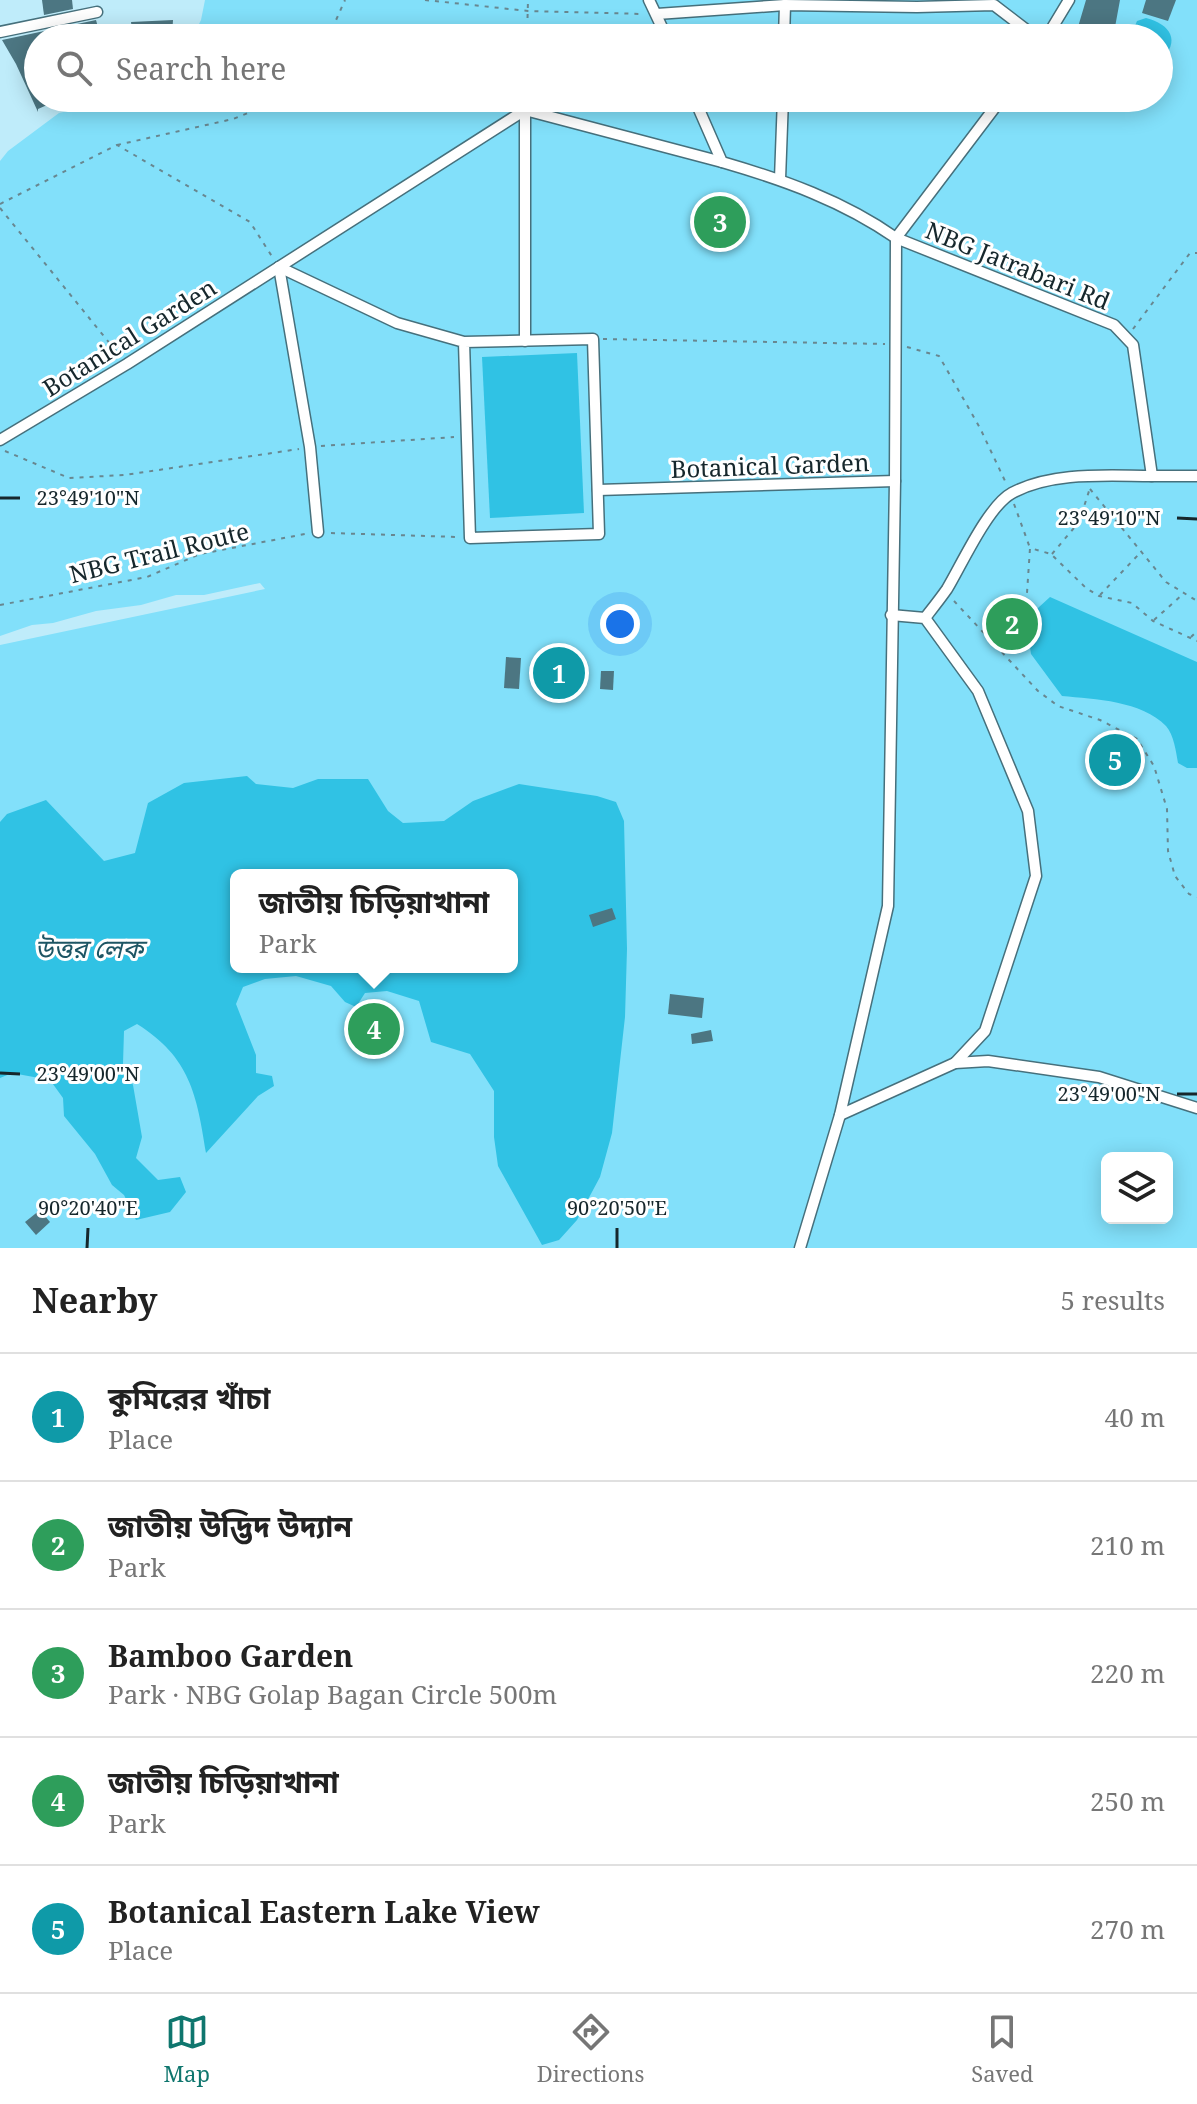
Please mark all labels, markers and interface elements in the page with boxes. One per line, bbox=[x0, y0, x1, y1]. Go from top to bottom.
search box bbox=[24, 24, 1173, 112]
icon: search bbox=[52, 46, 96, 90]
text: Search here bbox=[116, 48, 286, 89]
pin: 3 bbox=[694, 192, 746, 252]
street label: NBG Jatrabari Rd bbox=[921, 213, 1115, 317]
street label: Botanical Garden bbox=[36, 270, 222, 404]
street label: Botanical Garden bbox=[670, 445, 870, 485]
text: 23°49'10"N bbox=[37, 484, 139, 511]
text: 23°49'10"N bbox=[1058, 504, 1160, 531]
street label: NBG Trail Route bbox=[66, 514, 252, 590]
pin: 2 bbox=[986, 594, 1038, 654]
your location bbox=[600, 604, 640, 644]
pin: 1 bbox=[533, 643, 585, 703]
pin: 5 bbox=[1089, 730, 1141, 790]
popup bbox=[230, 869, 518, 973]
text: জাতীয় চিড়িয়াখানা bbox=[259, 881, 489, 922]
text: Park bbox=[259, 925, 316, 961]
water label: উত্তর লেক bbox=[35, 930, 148, 966]
pin: 4 bbox=[348, 999, 400, 1059]
text: 23°49'00"N bbox=[37, 1060, 139, 1087]
text: 23°49'00"N bbox=[1058, 1080, 1160, 1107]
map controls bbox=[1101, 1152, 1173, 1224]
button: layers bbox=[1101, 1152, 1173, 1224]
text: 90°20'40"E bbox=[38, 1194, 138, 1221]
text: 90°20'50"E bbox=[567, 1194, 667, 1221]
text: Nearby bbox=[32, 1277, 158, 1323]
text: 5 results bbox=[1060, 1282, 1165, 1318]
text: কুমিরের খাঁচা bbox=[108, 1377, 270, 1418]
text: 1 bbox=[51, 1399, 65, 1435]
text: 40 m bbox=[1105, 1399, 1165, 1435]
text: Place bbox=[108, 1421, 173, 1457]
text: জাতীয় উদ্ভিদ উদ্যান bbox=[108, 1505, 352, 1546]
text: 2 bbox=[51, 1527, 65, 1563]
text: 210 m bbox=[1090, 1527, 1165, 1563]
text: Park bbox=[108, 1549, 166, 1585]
text: Bamboo Garden bbox=[108, 1635, 353, 1676]
text: 3 bbox=[51, 1655, 65, 1691]
text: 220 m bbox=[1090, 1655, 1165, 1691]
text: Park · NBG Golap Bagan Circle 500m bbox=[108, 1676, 557, 1712]
text: জাতীয় চিড়িয়াখানা bbox=[108, 1761, 339, 1802]
text: 4 bbox=[51, 1783, 65, 1819]
text: 250 m bbox=[1090, 1783, 1165, 1819]
text: Park bbox=[108, 1805, 166, 1841]
text: Botanical Eastern Lake View bbox=[108, 1891, 540, 1932]
text: 5 bbox=[51, 1911, 65, 1947]
text: 270 m bbox=[1090, 1911, 1165, 1947]
text: Place bbox=[108, 1932, 173, 1968]
tab: Map bbox=[163, 2010, 210, 2088]
tab: Directions bbox=[537, 2010, 644, 2088]
tab: Saved bbox=[971, 2010, 1034, 2088]

